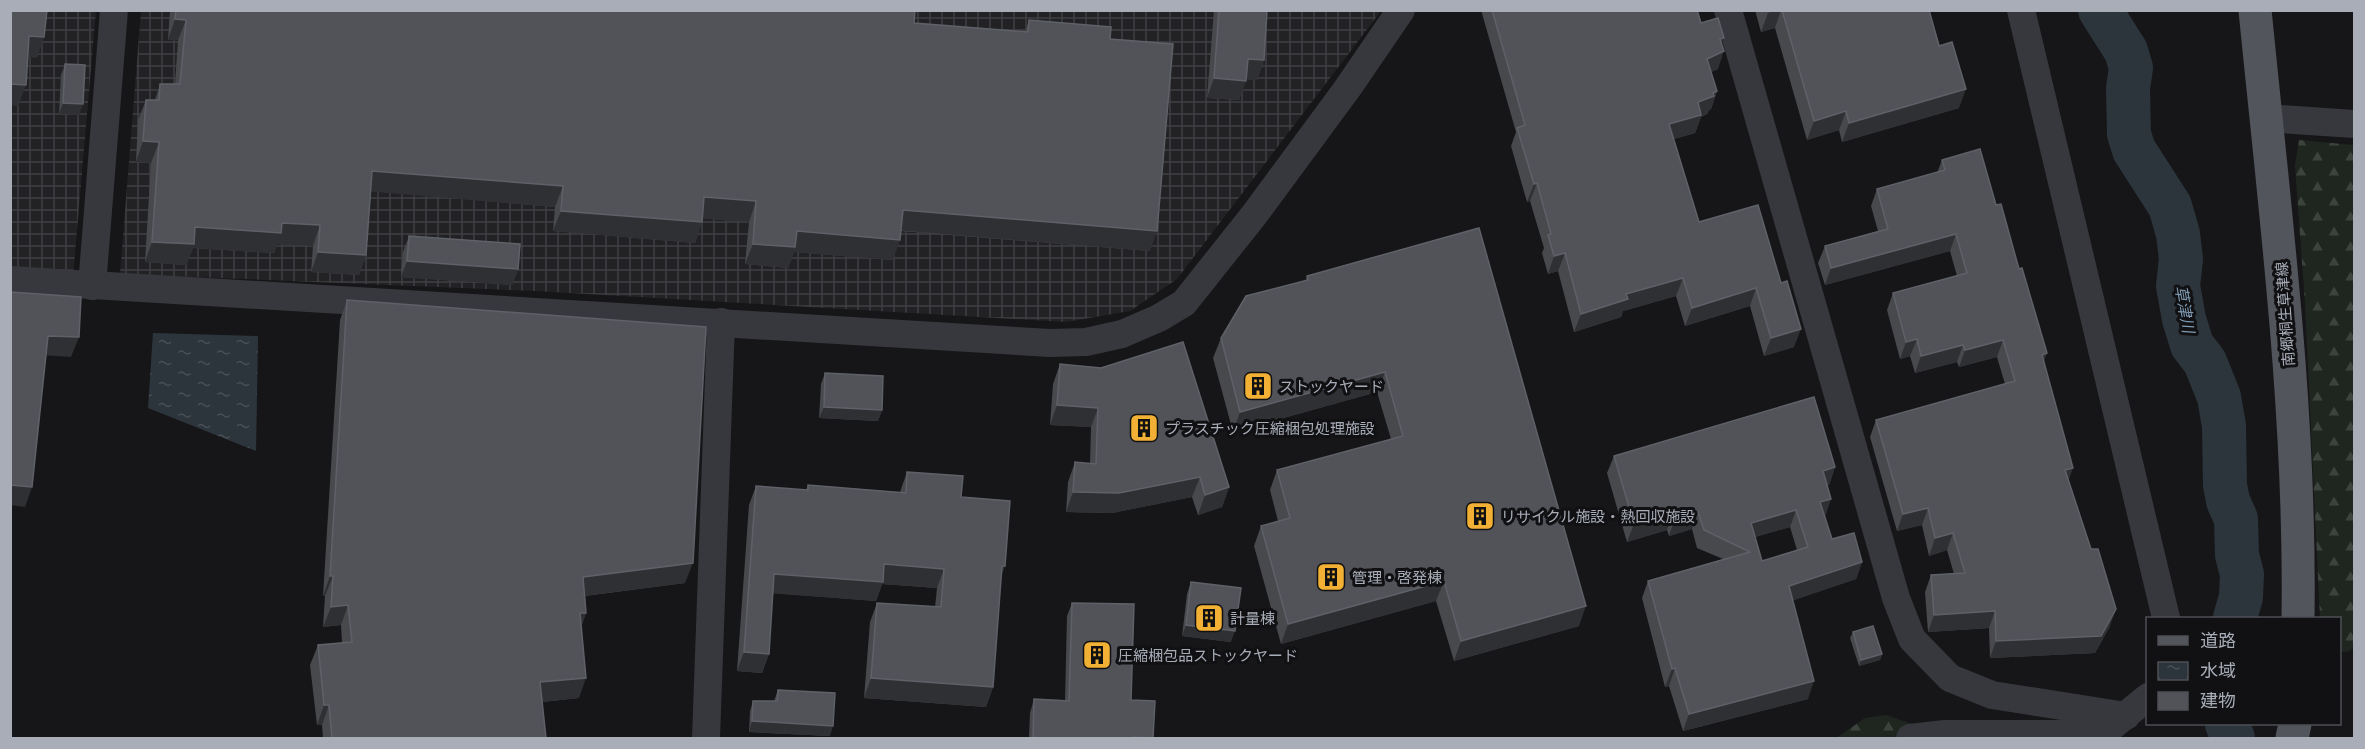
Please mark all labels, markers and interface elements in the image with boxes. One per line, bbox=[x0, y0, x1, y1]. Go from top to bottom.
street label: 南郷桐生草津線 bbox=[2272, 261, 2298, 367]
water label: 草津川 bbox=[2171, 284, 2199, 336]
building icon: ストックヤード bbox=[1242, 370, 1274, 402]
place label: ストックヤード bbox=[1279, 377, 1384, 396]
building icon: プラスチック圧縮梱包処理施設 bbox=[1128, 412, 1160, 444]
place label: プラスチック圧縮梱包処理施設 bbox=[1165, 419, 1375, 438]
building icon: リサイクル施設・熱回収施設 bbox=[1464, 500, 1496, 532]
place label: リサイクル施設・熱回収施設 bbox=[1501, 507, 1695, 526]
building icon: 管理・啓発棟 bbox=[1315, 561, 1347, 593]
place label: 管理・啓発棟 bbox=[1352, 568, 1442, 587]
building icon: 計量棟 bbox=[1193, 602, 1225, 634]
place label: 計量棟 bbox=[1230, 609, 1275, 628]
legend bbox=[2146, 617, 2341, 725]
text: 道路 bbox=[2200, 629, 2236, 652]
building icon: 圧縮梱包品ストックヤード bbox=[1081, 639, 1113, 671]
place label: 圧縮梱包品ストックヤード bbox=[1118, 646, 1298, 665]
text: 水域 bbox=[2200, 659, 2236, 682]
text: 建物 bbox=[2200, 689, 2236, 712]

